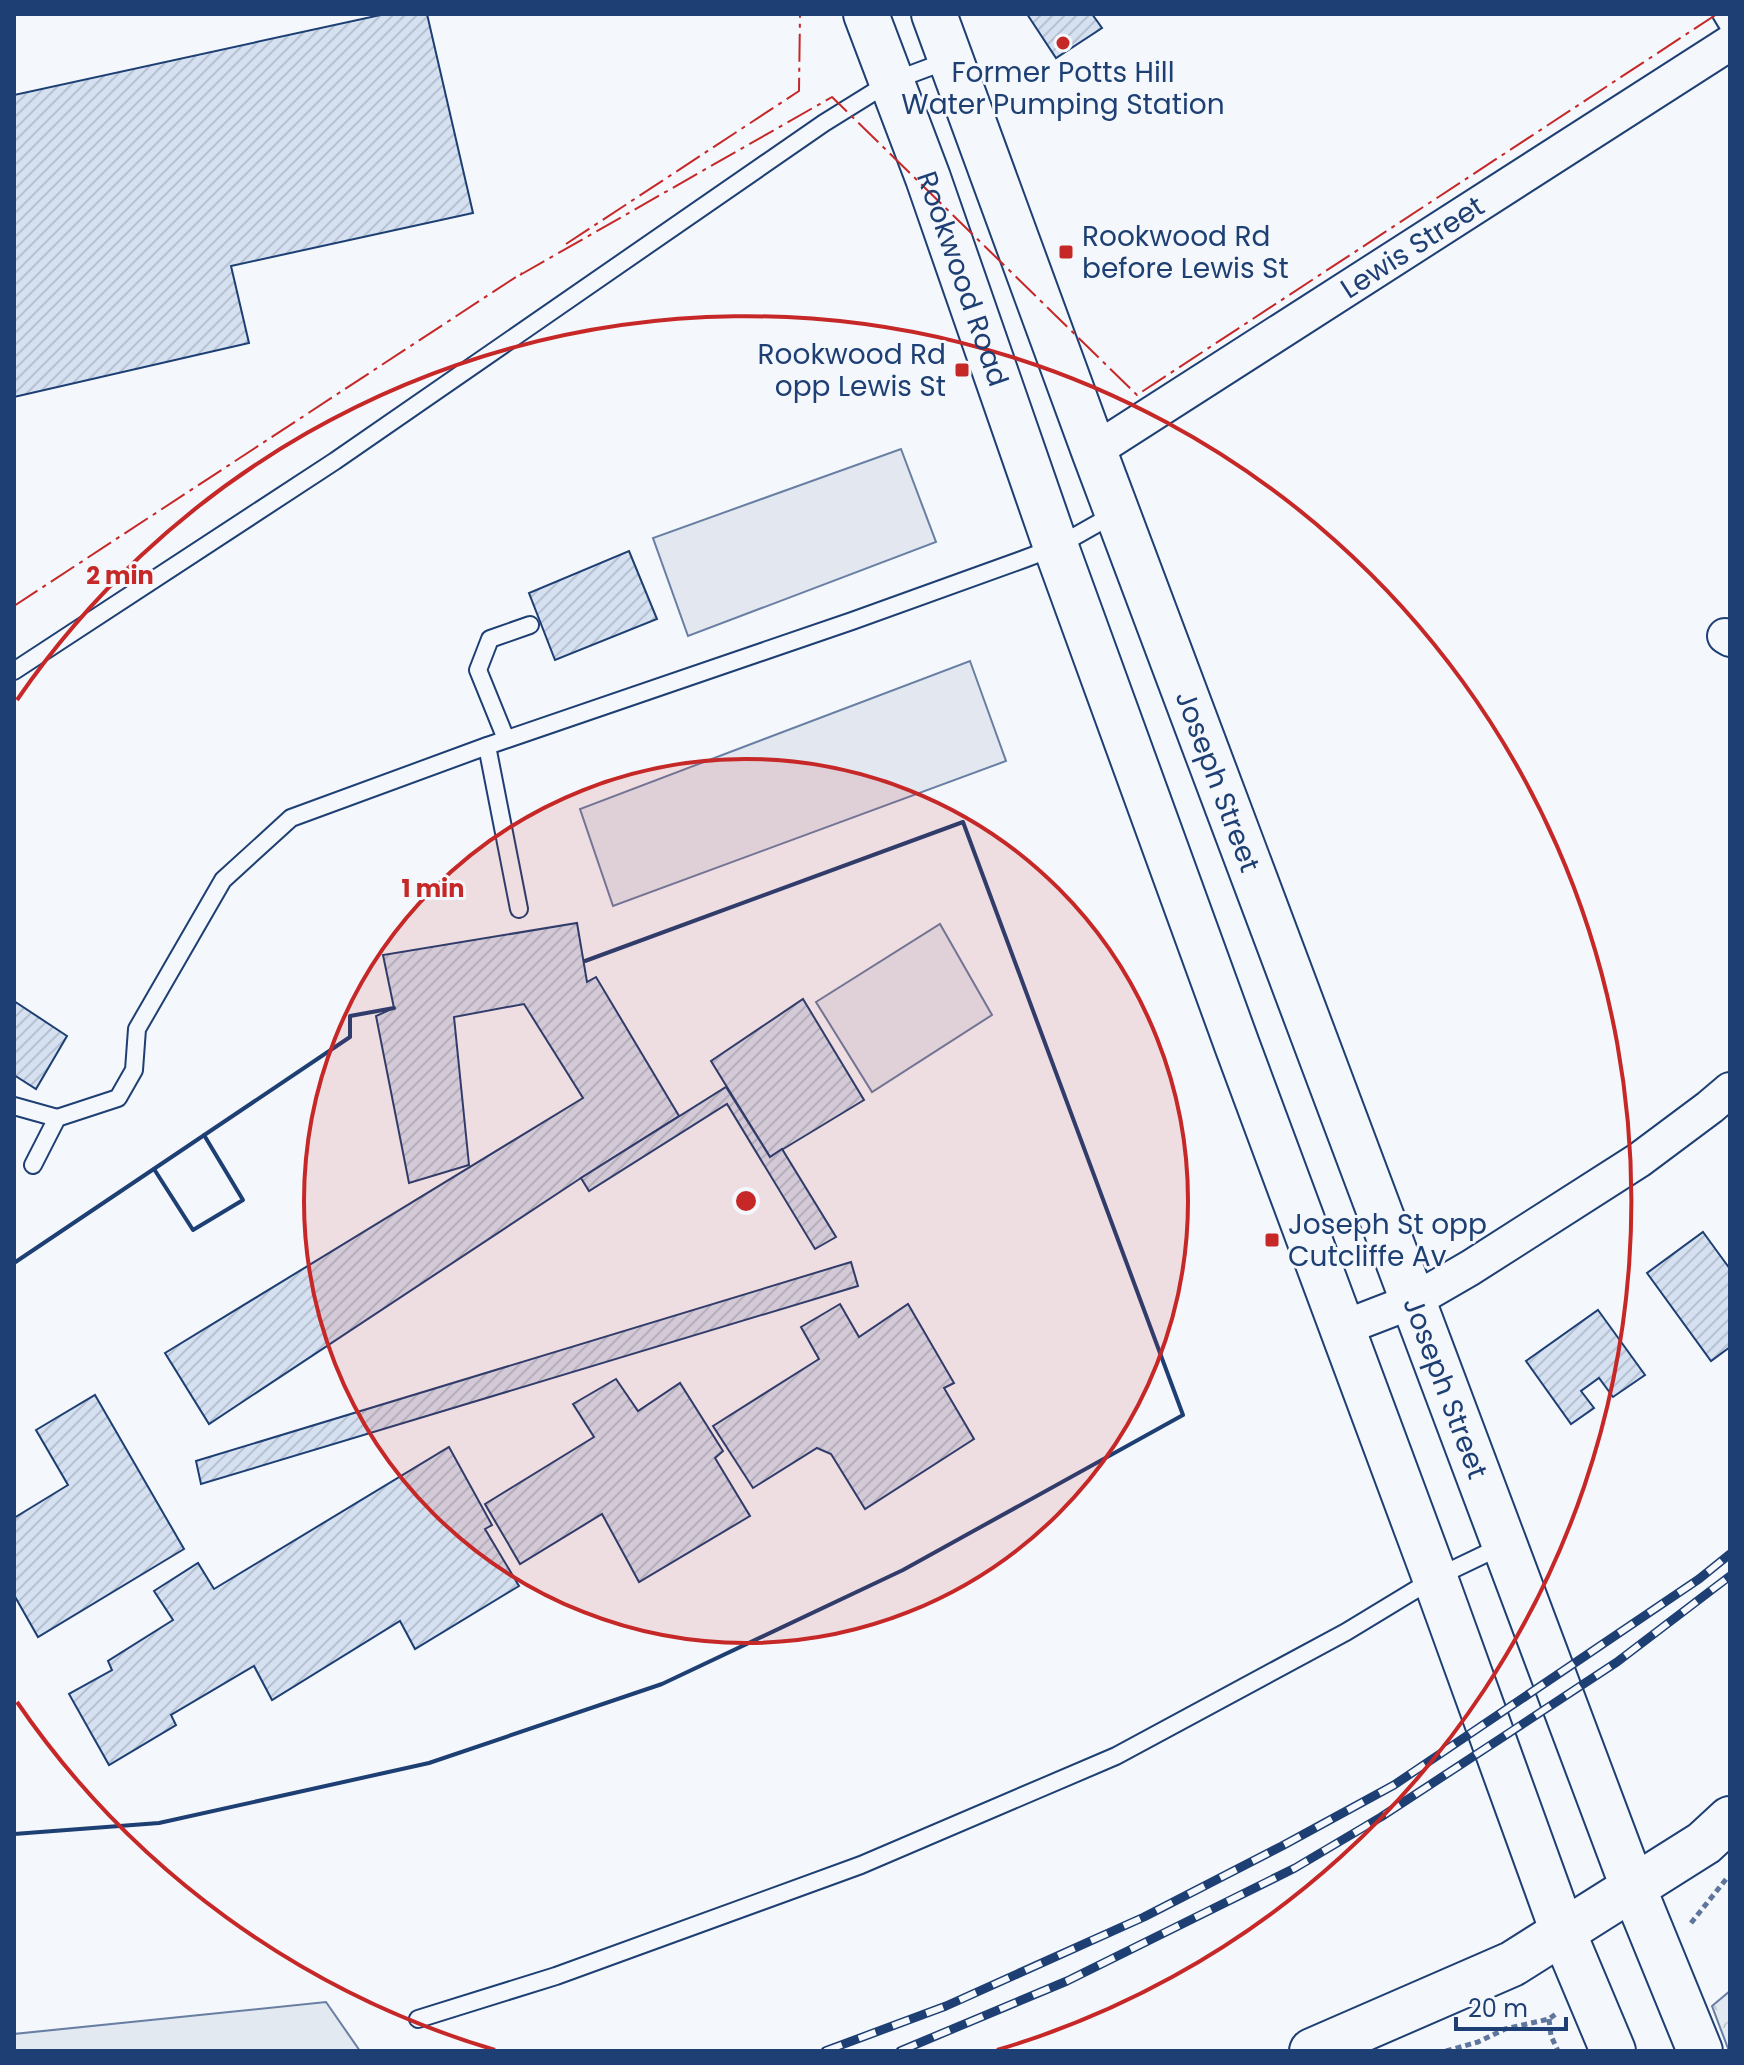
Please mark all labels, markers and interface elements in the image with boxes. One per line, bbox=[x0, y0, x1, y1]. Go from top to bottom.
marker: Former Potts Hill Water Pumping Station bbox=[1054, 34, 1072, 52]
place label: Former Potts Hill Water Pumping Station bbox=[901, 53, 1225, 124]
street label: Rookwood Road bbox=[908, 166, 1018, 392]
street label: Lewis Street bbox=[1333, 186, 1491, 307]
place label: Rookwood Rd before Lewis St bbox=[1082, 217, 1289, 288]
marker: Rookwood Rd before Lewis St bbox=[1057, 243, 1075, 261]
place label: Rookwood Rd opp Lewis St bbox=[758, 335, 946, 406]
marker: Rookwood Rd opp Lewis St bbox=[953, 361, 971, 379]
text: 2 min bbox=[86, 559, 154, 592]
street label: Joseph Street bbox=[1166, 685, 1270, 877]
text: 1 min bbox=[402, 872, 464, 905]
centre of rings bbox=[732, 1187, 760, 1215]
place label: Joseph St opp Cutcliffe Av bbox=[1288, 1205, 1487, 1276]
marker: Joseph St opp Cutcliffe Av bbox=[1263, 1231, 1281, 1249]
street label: Joseph Street bbox=[1394, 1291, 1497, 1484]
scale bar bbox=[1456, 1981, 1566, 2031]
text: 20 m bbox=[1468, 1992, 1528, 2025]

